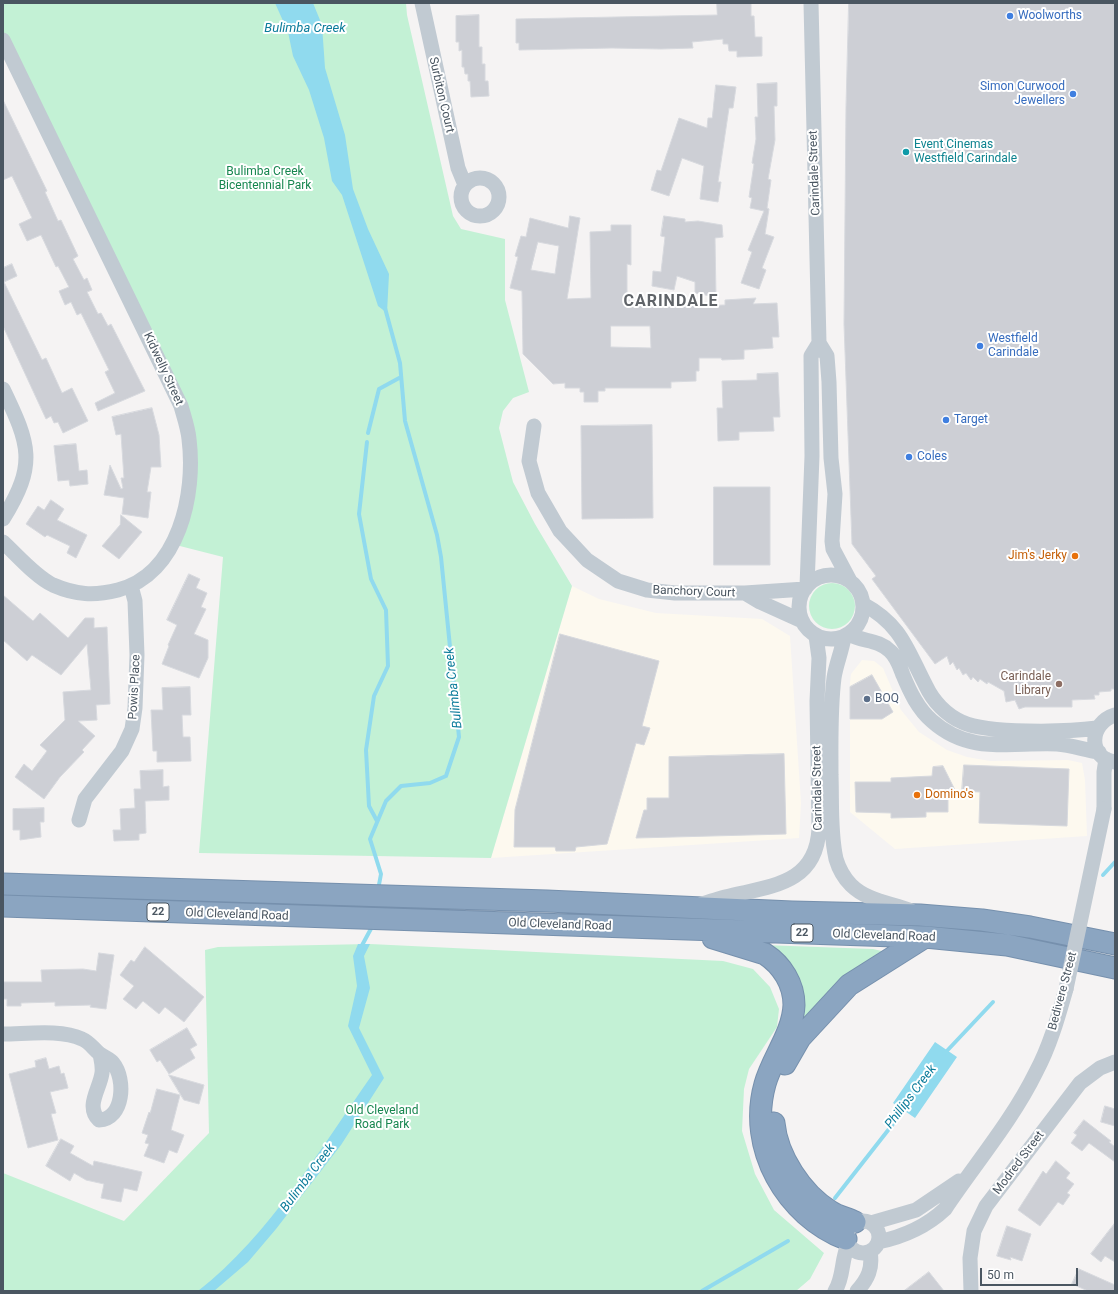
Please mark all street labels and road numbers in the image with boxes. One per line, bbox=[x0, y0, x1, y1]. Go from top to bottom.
street label: Surbiton Court bbox=[425, 56, 457, 134]
street label: Carindale Street bbox=[806, 130, 824, 216]
street label: Kidwelly Street bbox=[140, 330, 186, 408]
street label: Banchory Court bbox=[652, 583, 736, 601]
street label: Powis Place bbox=[126, 654, 144, 720]
street label: Carindale Street bbox=[810, 745, 826, 831]
road number: 22 bbox=[147, 903, 169, 921]
street label: Old Cleveland Road bbox=[185, 906, 289, 924]
street label: Old Cleveland Road bbox=[508, 916, 612, 934]
road number: 22 bbox=[791, 924, 813, 942]
street label: Old Cleveland Road bbox=[832, 927, 936, 945]
street label: Bedivere Street bbox=[1046, 950, 1080, 1032]
street label: Modred Street bbox=[990, 1128, 1048, 1198]

